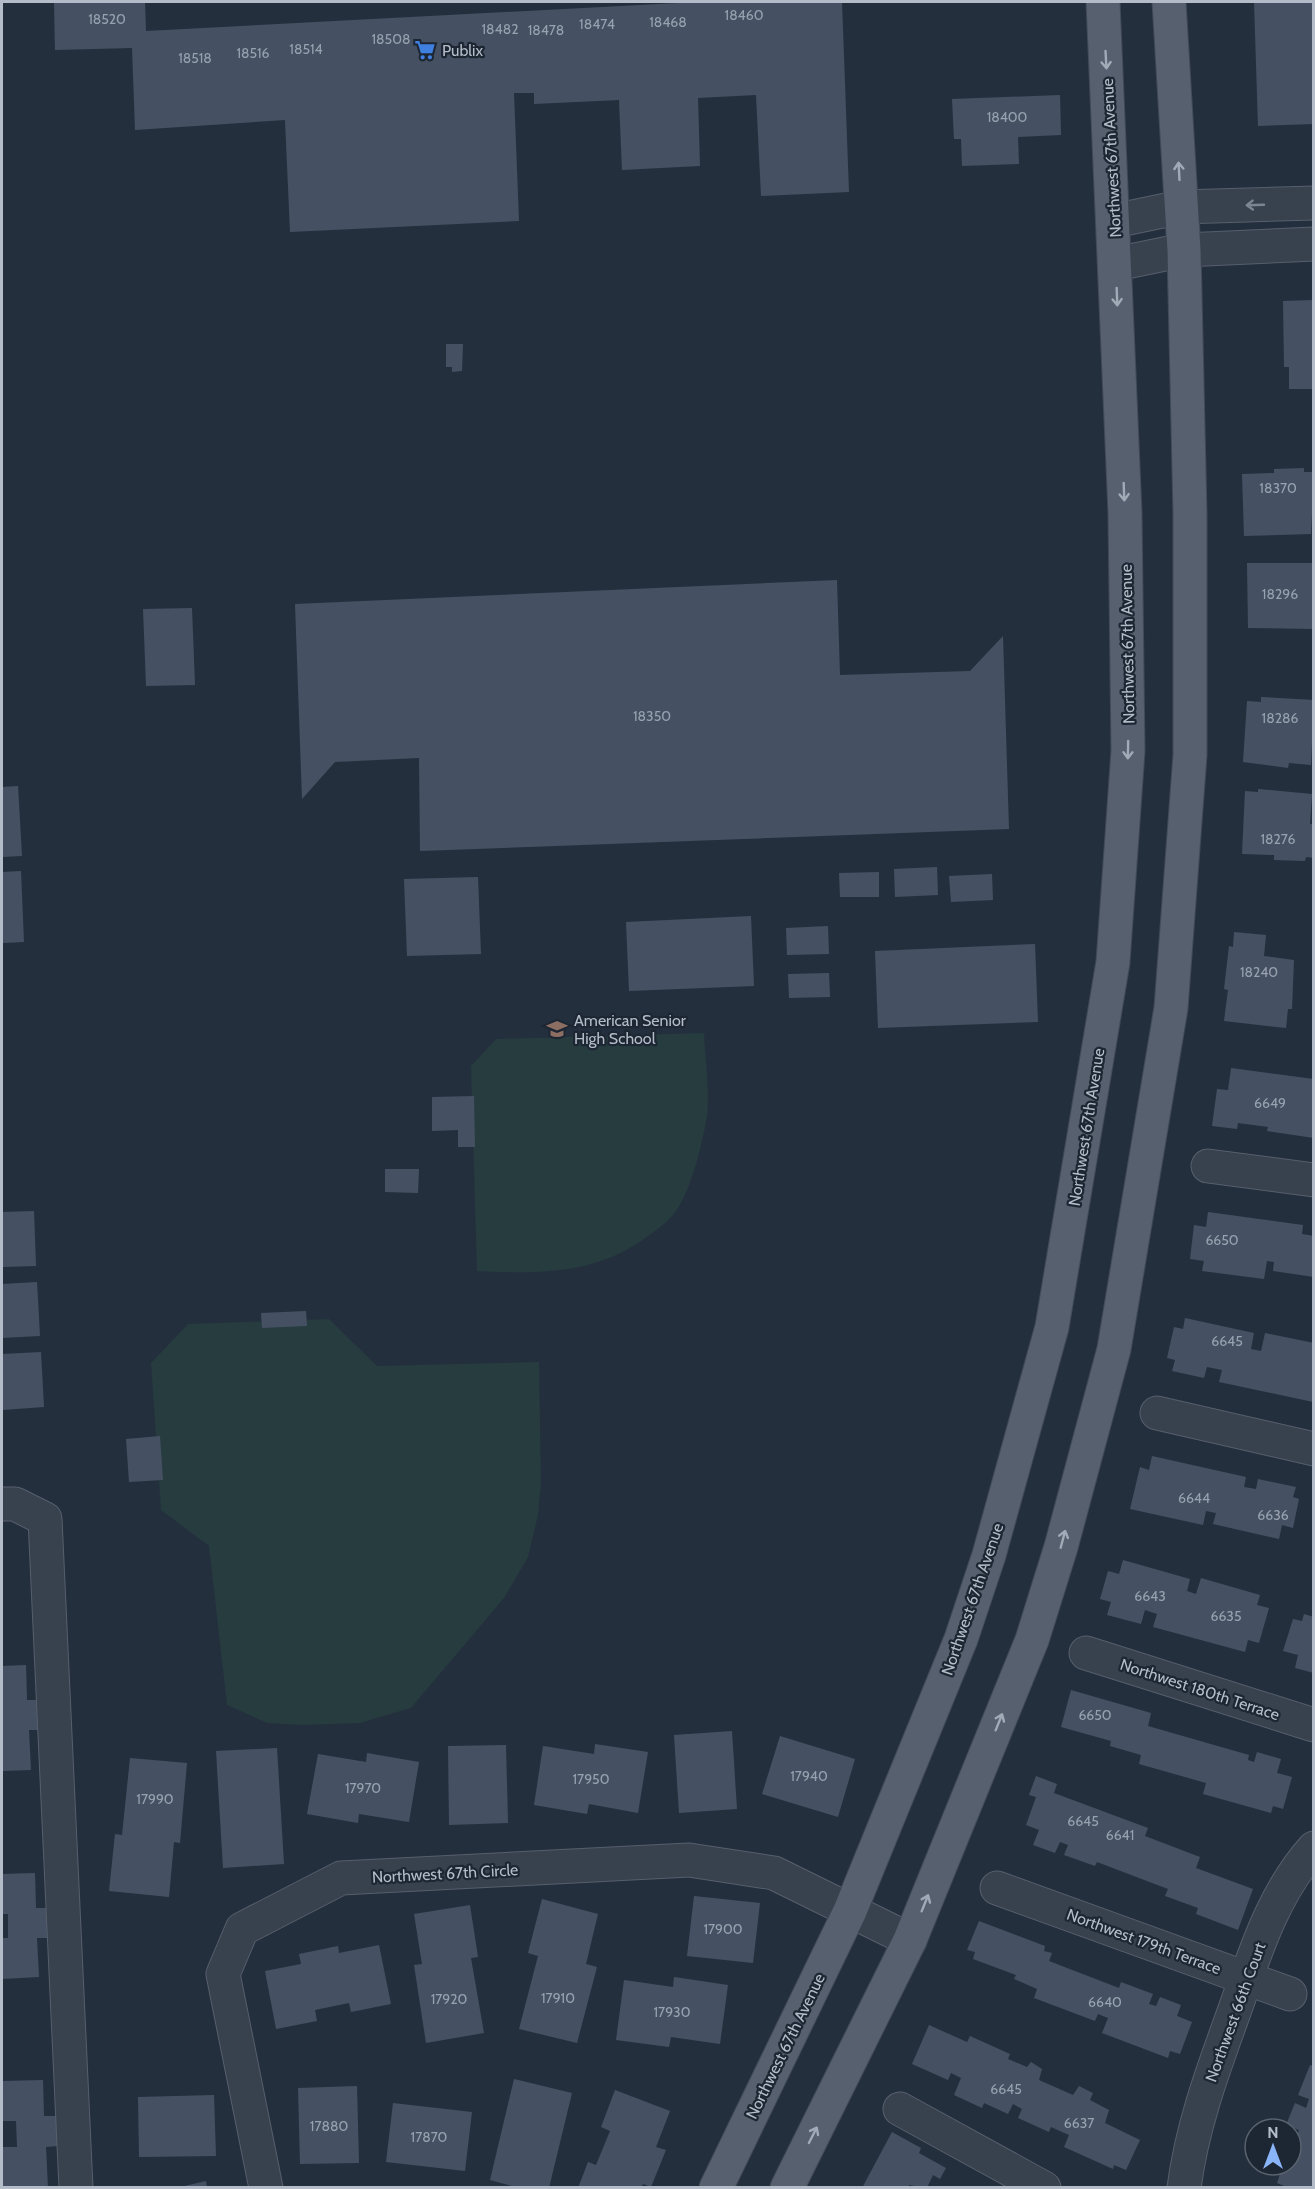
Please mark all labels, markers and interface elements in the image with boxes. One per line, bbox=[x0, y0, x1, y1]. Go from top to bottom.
house number: 18460 bbox=[725, 6, 764, 24]
house number: 18520 bbox=[88, 10, 126, 28]
house number: 18468 bbox=[649, 13, 687, 31]
house number: 18474 bbox=[579, 15, 615, 33]
house number: 18482 bbox=[482, 20, 518, 38]
house number: 18478 bbox=[528, 21, 564, 39]
house number: 18508 bbox=[372, 30, 410, 48]
supermarket icon: Publix bbox=[413, 38, 437, 62]
house number: 18514 bbox=[289, 40, 323, 58]
place label: Publix bbox=[442, 41, 483, 60]
house number: 18516 bbox=[236, 44, 270, 62]
house number: 18518 bbox=[178, 49, 212, 67]
one-way arrow bbox=[1101, 49, 1112, 69]
street label: Northwest 67th Avenue bbox=[1098, 78, 1125, 238]
house number: 18400 bbox=[987, 108, 1028, 126]
one-way arrow bbox=[1173, 161, 1184, 181]
one-way arrow bbox=[1246, 199, 1266, 210]
one-way arrow bbox=[1112, 286, 1123, 306]
house number: 18370 bbox=[1259, 479, 1297, 497]
one-way arrow bbox=[1118, 481, 1130, 501]
street label: Northwest 67th Avenue bbox=[1117, 564, 1138, 724]
house number: 18296 bbox=[1262, 585, 1298, 603]
house number: 18350 bbox=[633, 707, 671, 725]
house number: 18286 bbox=[1262, 709, 1298, 727]
one-way arrow bbox=[1122, 739, 1133, 759]
house number: 18276 bbox=[1260, 830, 1296, 848]
house number: 18240 bbox=[1240, 963, 1278, 981]
place label: American Senior High School bbox=[574, 1011, 687, 1048]
school or university icon: American Senior High School bbox=[545, 1017, 569, 1041]
street label: Northwest 67th Avenue bbox=[1065, 1047, 1108, 1207]
house number: 6649 bbox=[1254, 1094, 1286, 1112]
house number: 6650 bbox=[1205, 1231, 1239, 1249]
house number: 6645 bbox=[1211, 1332, 1243, 1350]
house number: 6644 bbox=[1178, 1489, 1210, 1507]
house number: 6636 bbox=[1257, 1506, 1289, 1524]
street label: Northwest 67th Avenue bbox=[938, 1521, 1007, 1678]
one-way arrow bbox=[1058, 1530, 1070, 1549]
house number: 6643 bbox=[1134, 1587, 1166, 1605]
house number: 6635 bbox=[1210, 1607, 1242, 1625]
street label: Northwest 180th Terrace bbox=[1118, 1655, 1282, 1724]
house number: 6650 bbox=[1078, 1706, 1112, 1724]
one-way arrow bbox=[994, 1714, 1005, 1732]
house number: 17940 bbox=[790, 1767, 828, 1785]
house number: 17950 bbox=[573, 1770, 610, 1788]
house number: 17970 bbox=[345, 1779, 381, 1797]
house number: 17990 bbox=[136, 1790, 174, 1808]
house number: 6645 bbox=[1067, 1812, 1099, 1830]
house number: 6641 bbox=[1106, 1826, 1134, 1844]
street label: Northwest 67th Circle bbox=[371, 1860, 519, 1887]
one-way arrow bbox=[920, 1894, 931, 1913]
street label: Northwest 179th Terrace bbox=[1064, 1905, 1224, 1978]
house number: 17900 bbox=[703, 1920, 743, 1938]
street label: Northwest 66th Court bbox=[1201, 1939, 1270, 2085]
street label: Northwest 67th Avenue bbox=[742, 1970, 829, 2122]
house number: 17910 bbox=[541, 1989, 575, 2007]
house number: 17920 bbox=[431, 1990, 468, 2008]
house number: 6640 bbox=[1088, 1993, 1122, 2011]
house number: 17930 bbox=[654, 2003, 691, 2021]
house number: 6645 bbox=[990, 2080, 1022, 2098]
house number: 6637 bbox=[1064, 2114, 1094, 2132]
house number: 17880 bbox=[310, 2117, 348, 2135]
north arrow bbox=[1243, 2117, 1303, 2177]
text: N bbox=[1267, 2123, 1279, 2142]
one-way arrow bbox=[807, 2127, 819, 2145]
house number: 17870 bbox=[411, 2128, 448, 2146]

